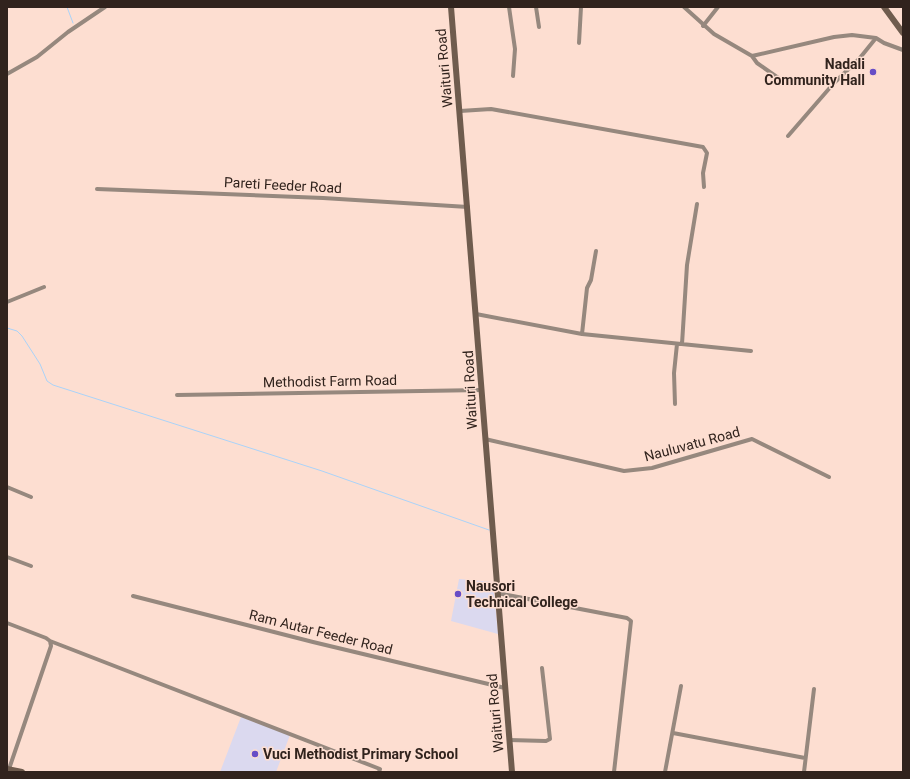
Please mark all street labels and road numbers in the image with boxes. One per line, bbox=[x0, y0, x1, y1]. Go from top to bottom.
street label: Waituri Road bbox=[433, 28, 455, 108]
street label: Pareti Feeder Road bbox=[224, 174, 342, 196]
street label: Waituri Road bbox=[460, 350, 480, 430]
street label: Methodist Farm Road bbox=[263, 372, 397, 390]
street label: Nauluvatu Road bbox=[642, 424, 742, 464]
street label: Ram Autar Feeder Road bbox=[248, 606, 394, 658]
street label: Waituri Road bbox=[484, 673, 506, 753]

